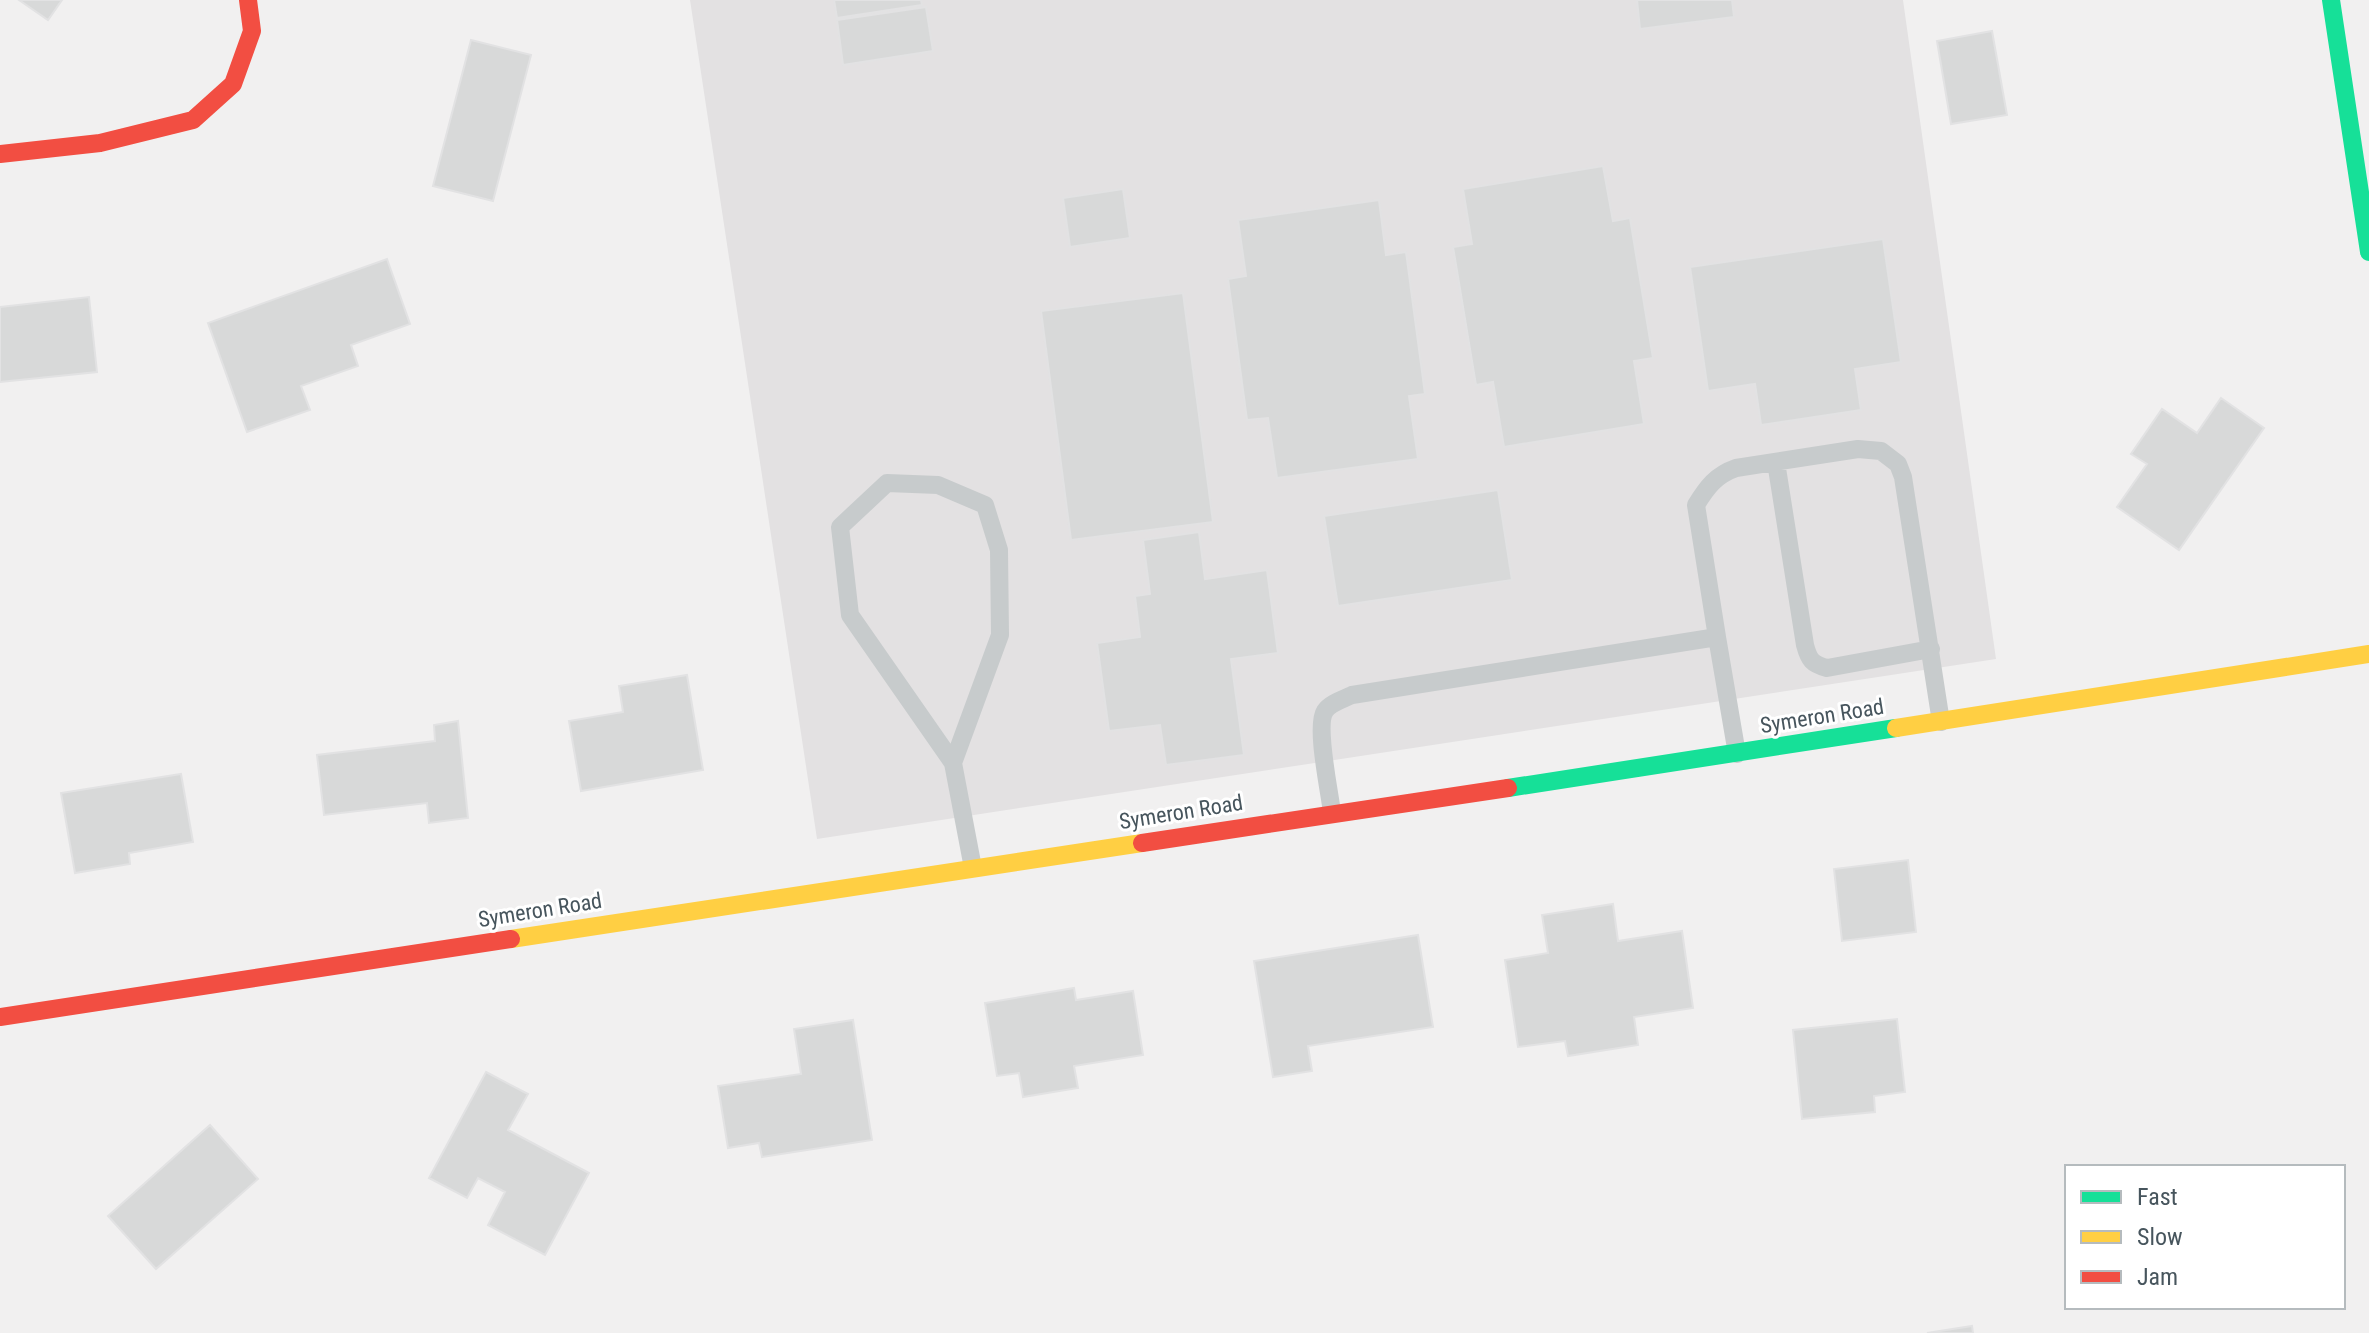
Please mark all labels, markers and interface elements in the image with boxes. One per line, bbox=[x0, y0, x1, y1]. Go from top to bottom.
street label: Symeron Road bbox=[1758, 694, 1886, 738]
street label: Symeron Road bbox=[1117, 790, 1245, 834]
street label: Symeron Road bbox=[476, 888, 604, 932]
legend bbox=[2065, 1165, 2345, 1309]
text: Fast bbox=[2137, 1183, 2178, 1211]
text: Slow bbox=[2137, 1223, 2183, 1251]
text: Jam bbox=[2137, 1263, 2178, 1291]

